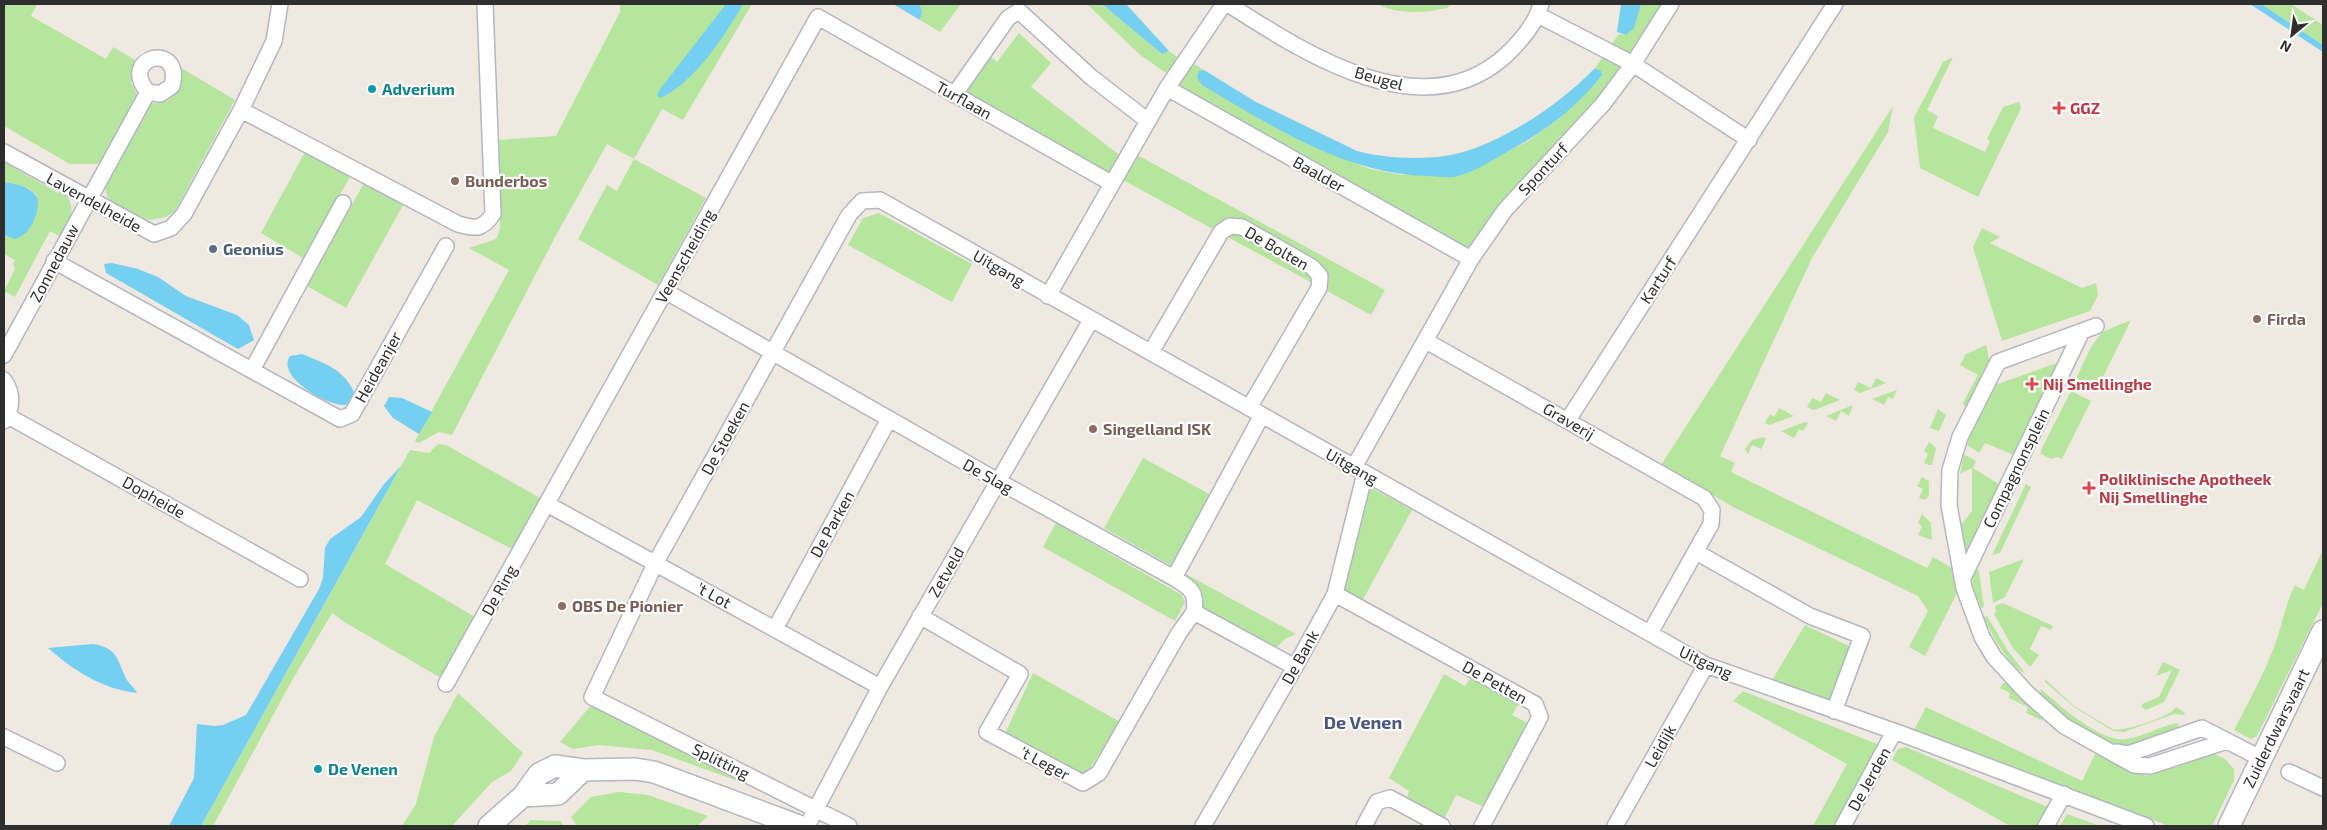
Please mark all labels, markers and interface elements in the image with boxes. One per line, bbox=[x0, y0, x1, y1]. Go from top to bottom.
north arrow bbox=[2267, 10, 2317, 60]
text: N bbox=[2277, 37, 2294, 57]
street label: Beugel bbox=[1353, 62, 1406, 94]
street label: Turflaan bbox=[933, 76, 996, 123]
place label: Adverium bbox=[382, 79, 455, 98]
marker: Adverium bbox=[366, 83, 378, 95]
place label: GGZ bbox=[2070, 98, 2100, 117]
marker: GGZ bbox=[2052, 101, 2066, 115]
street label: Sponturf bbox=[1514, 138, 1572, 199]
street label: Baalder bbox=[1290, 152, 1349, 196]
street label: Lavendelheide bbox=[44, 168, 145, 235]
place label: Bunderbos bbox=[465, 171, 547, 190]
marker: Bunderbos bbox=[449, 175, 461, 187]
street label: Veenscheiding bbox=[651, 205, 718, 306]
street label: Zonnedauw bbox=[25, 221, 82, 305]
street label: De Bolten bbox=[1242, 222, 1312, 273]
place label: Geonius bbox=[223, 239, 284, 258]
marker: Geonius bbox=[207, 243, 219, 255]
street label: Uitgang bbox=[970, 245, 1029, 290]
street label: Karturf bbox=[1635, 252, 1680, 307]
place label: Firda bbox=[2267, 309, 2306, 328]
marker: Firda bbox=[2251, 313, 2263, 325]
street label: Heideanjer bbox=[350, 327, 406, 406]
place label: Nij Smellinghe bbox=[2043, 374, 2152, 393]
marker: Nij Smellinghe bbox=[2025, 377, 2039, 391]
street label: De Stoeken bbox=[697, 398, 753, 478]
street label: Graverij bbox=[1539, 398, 1599, 444]
street label: Compagnonsplein bbox=[1978, 405, 2053, 531]
place label: Singelland ISK bbox=[1103, 419, 1212, 438]
marker: Singelland ISK bbox=[1087, 423, 1099, 435]
street label: Uitgang bbox=[1323, 444, 1382, 488]
street label: De Slag bbox=[960, 454, 1017, 497]
place label: Poliklinische Apotheek Nij Smellinghe bbox=[2099, 469, 2272, 506]
street label: Dopheide bbox=[120, 472, 189, 522]
marker: Poliklinische Apotheek Nij Smellinghe bbox=[2083, 482, 2095, 494]
street label: De Parken bbox=[806, 487, 858, 560]
street label: Zetveld bbox=[924, 543, 967, 600]
street label: De Ring bbox=[477, 561, 520, 618]
street label: 't Lot bbox=[694, 577, 735, 612]
place label: OBS De Pionier bbox=[572, 596, 683, 615]
marker: OBS De Pionier bbox=[556, 600, 568, 612]
street label: De Bank bbox=[1277, 626, 1322, 687]
street label: Uitgang bbox=[1677, 641, 1736, 682]
street label: De Petten bbox=[1460, 656, 1531, 707]
street label: Zuiderdwarsvaart bbox=[2238, 665, 2313, 790]
district label: De Venen bbox=[1324, 711, 1402, 733]
street label: Leidijk bbox=[1640, 721, 1680, 771]
street label: Splitting bbox=[689, 739, 753, 783]
street label: 't Leger bbox=[1017, 742, 1074, 784]
street label: De Jerden bbox=[1843, 744, 1894, 814]
place label: De Venen bbox=[328, 759, 398, 778]
marker: De Venen bbox=[312, 763, 324, 775]

